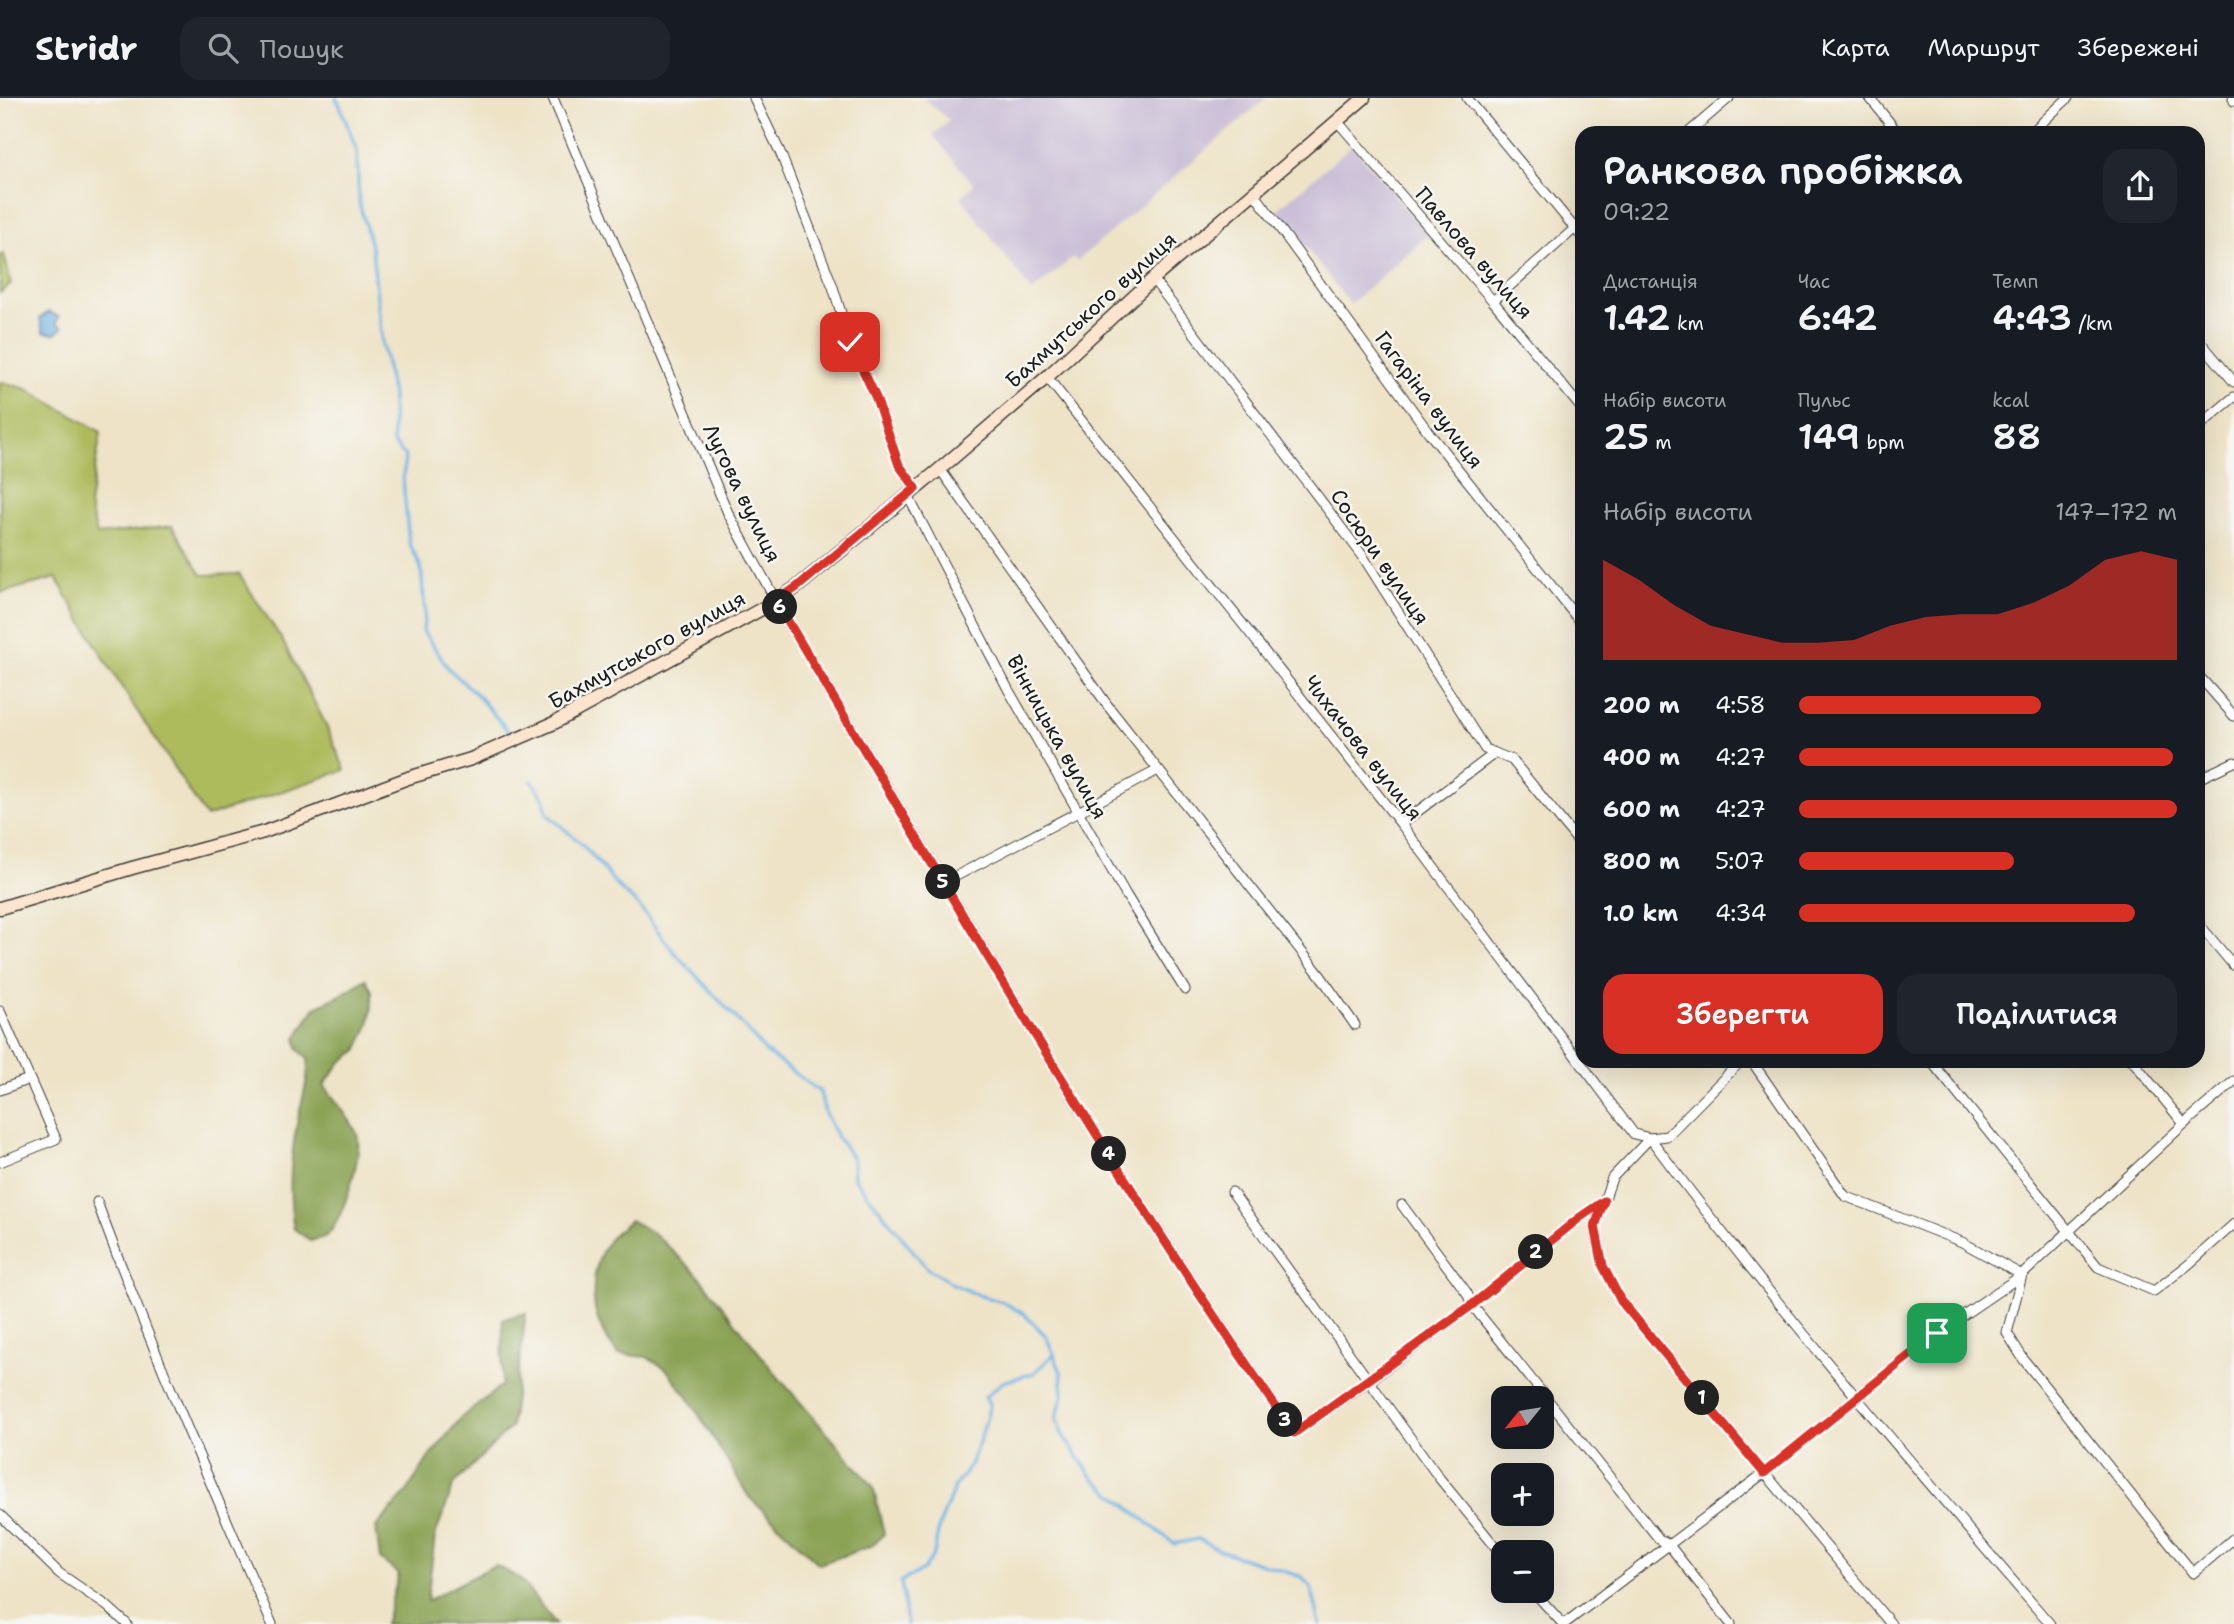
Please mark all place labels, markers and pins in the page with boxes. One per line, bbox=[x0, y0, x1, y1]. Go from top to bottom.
pin bbox=[820, 312, 880, 372]
pin: 6 bbox=[762, 589, 798, 624]
pin: 5 bbox=[926, 864, 960, 900]
pin: 4 bbox=[1092, 1136, 1126, 1172]
pin: 2 bbox=[1518, 1234, 1554, 1270]
pin bbox=[1907, 1303, 1967, 1363]
pin: 1 bbox=[1684, 1380, 1720, 1416]
pin: 3 bbox=[1268, 1402, 1302, 1438]

